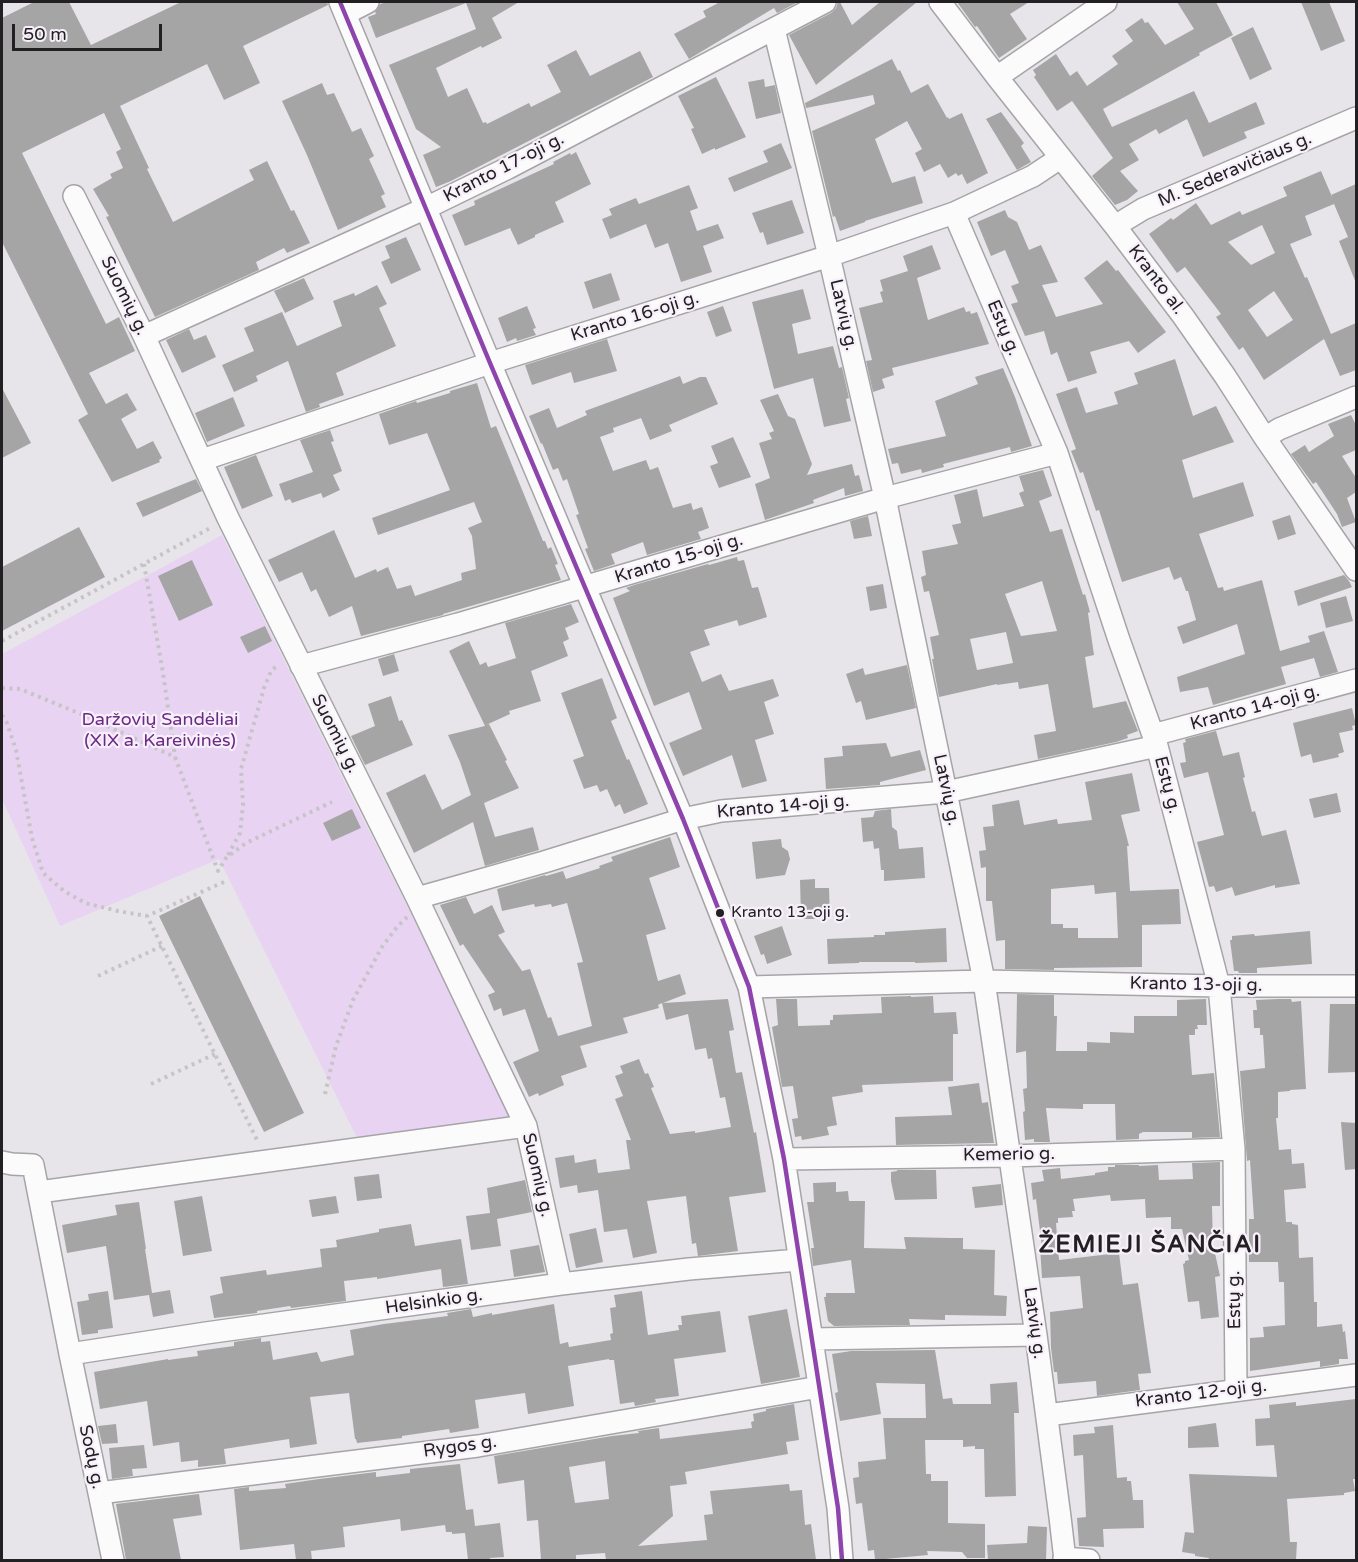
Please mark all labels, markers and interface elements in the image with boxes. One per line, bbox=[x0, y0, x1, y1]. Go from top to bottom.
scale bar bbox=[15, 12, 165, 50]
text: 50 m bbox=[23, 23, 67, 45]
street label: Kranto 17-oji g. bbox=[440, 128, 568, 208]
street label: M. Sederavičiaus g. bbox=[1155, 128, 1315, 212]
street label: Kranto al. bbox=[1123, 241, 1189, 319]
street label: Suomių g. bbox=[96, 253, 152, 339]
street label: Latvių g. bbox=[824, 277, 862, 353]
street label: Kranto 16-oji g. bbox=[568, 287, 702, 347]
street label: Estų g. bbox=[982, 297, 1024, 359]
street label: Kranto 15-oji g. bbox=[612, 529, 746, 589]
street label: Kranto 14-oji g. bbox=[1188, 680, 1322, 736]
street label: Suomių g. bbox=[306, 691, 364, 777]
park label: Daržovių Sandėliai (XIX a. Kareivinės) bbox=[81, 709, 239, 752]
street label: Latvių g. bbox=[928, 752, 964, 828]
street label: Estų g. bbox=[1149, 754, 1185, 816]
street label: Kranto 14-oji g. bbox=[716, 790, 850, 824]
place label: Kranto 13-oji g. bbox=[731, 903, 849, 923]
marker: Kranto 13-oji g. bbox=[714, 907, 726, 919]
street label: Kranto 13-oji g. bbox=[1129, 973, 1263, 997]
street label: Suomių g. bbox=[517, 1131, 557, 1219]
street label: Kemerio g. bbox=[963, 1143, 1055, 1167]
district label: ŽEMIEJI ŠANČIAI bbox=[1039, 1232, 1261, 1260]
street label: Estų g. bbox=[1224, 1271, 1246, 1329]
street label: Helsinkio g. bbox=[384, 1284, 484, 1320]
street label: Latvių g. bbox=[1018, 1285, 1050, 1361]
street label: Kranto 12-oji g. bbox=[1134, 1375, 1268, 1413]
street label: Sodų g. bbox=[74, 1423, 108, 1491]
street label: Rygos g. bbox=[422, 1431, 498, 1463]

